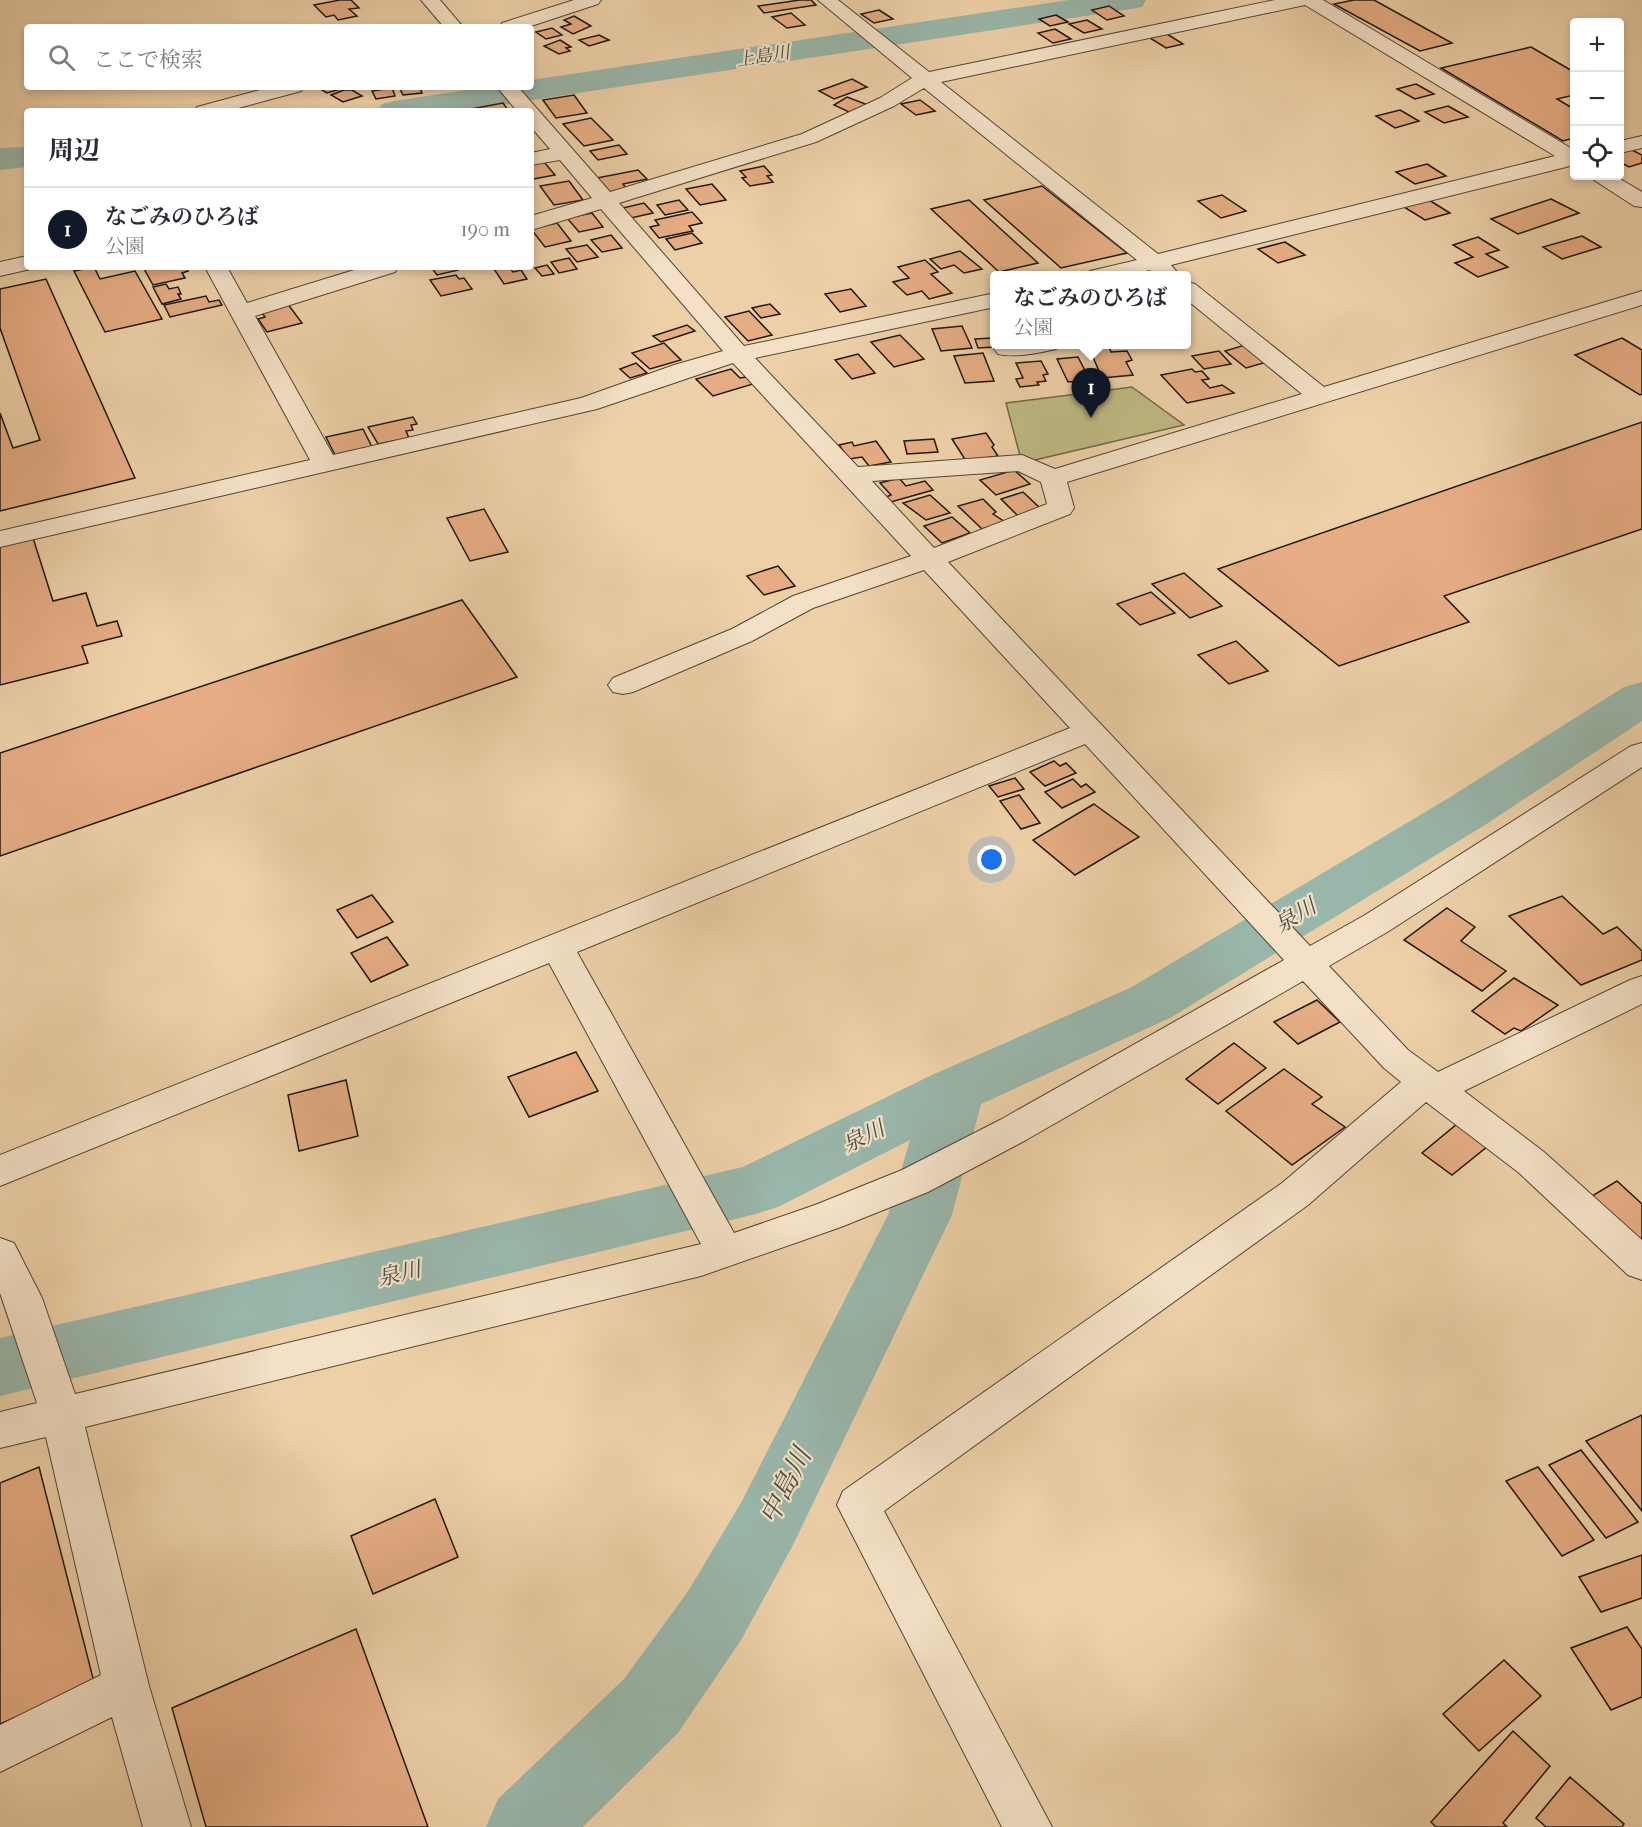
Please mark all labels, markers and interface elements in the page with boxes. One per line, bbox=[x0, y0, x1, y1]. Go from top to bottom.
map controls bbox=[1570, 18, 1624, 180]
button: + bbox=[1570, 18, 1624, 72]
search box bbox=[24, 24, 534, 90]
icon: search bbox=[45, 41, 78, 74]
water label: 上島川 bbox=[735, 42, 793, 71]
text: ここで検索 bbox=[93, 47, 203, 73]
button: − bbox=[1570, 72, 1624, 126]
button: locate bbox=[1570, 126, 1624, 180]
text: 周辺 bbox=[48, 135, 100, 166]
text: なごみのひろば bbox=[105, 204, 259, 230]
text: 1 bbox=[64, 218, 71, 241]
text: 190 m bbox=[460, 218, 510, 241]
text: 公園 bbox=[105, 235, 145, 258]
popup bbox=[990, 271, 1191, 349]
text: なごみのひろば bbox=[1013, 285, 1168, 311]
text: 公園 bbox=[1013, 316, 1053, 339]
pin: 1 bbox=[1072, 368, 1110, 418]
your location bbox=[977, 845, 1006, 874]
water label: 泉川 bbox=[1270, 892, 1323, 938]
water label: 泉川 bbox=[838, 1115, 891, 1158]
water label: 泉川 bbox=[375, 1256, 426, 1292]
water label: 中島川 bbox=[752, 1440, 819, 1529]

